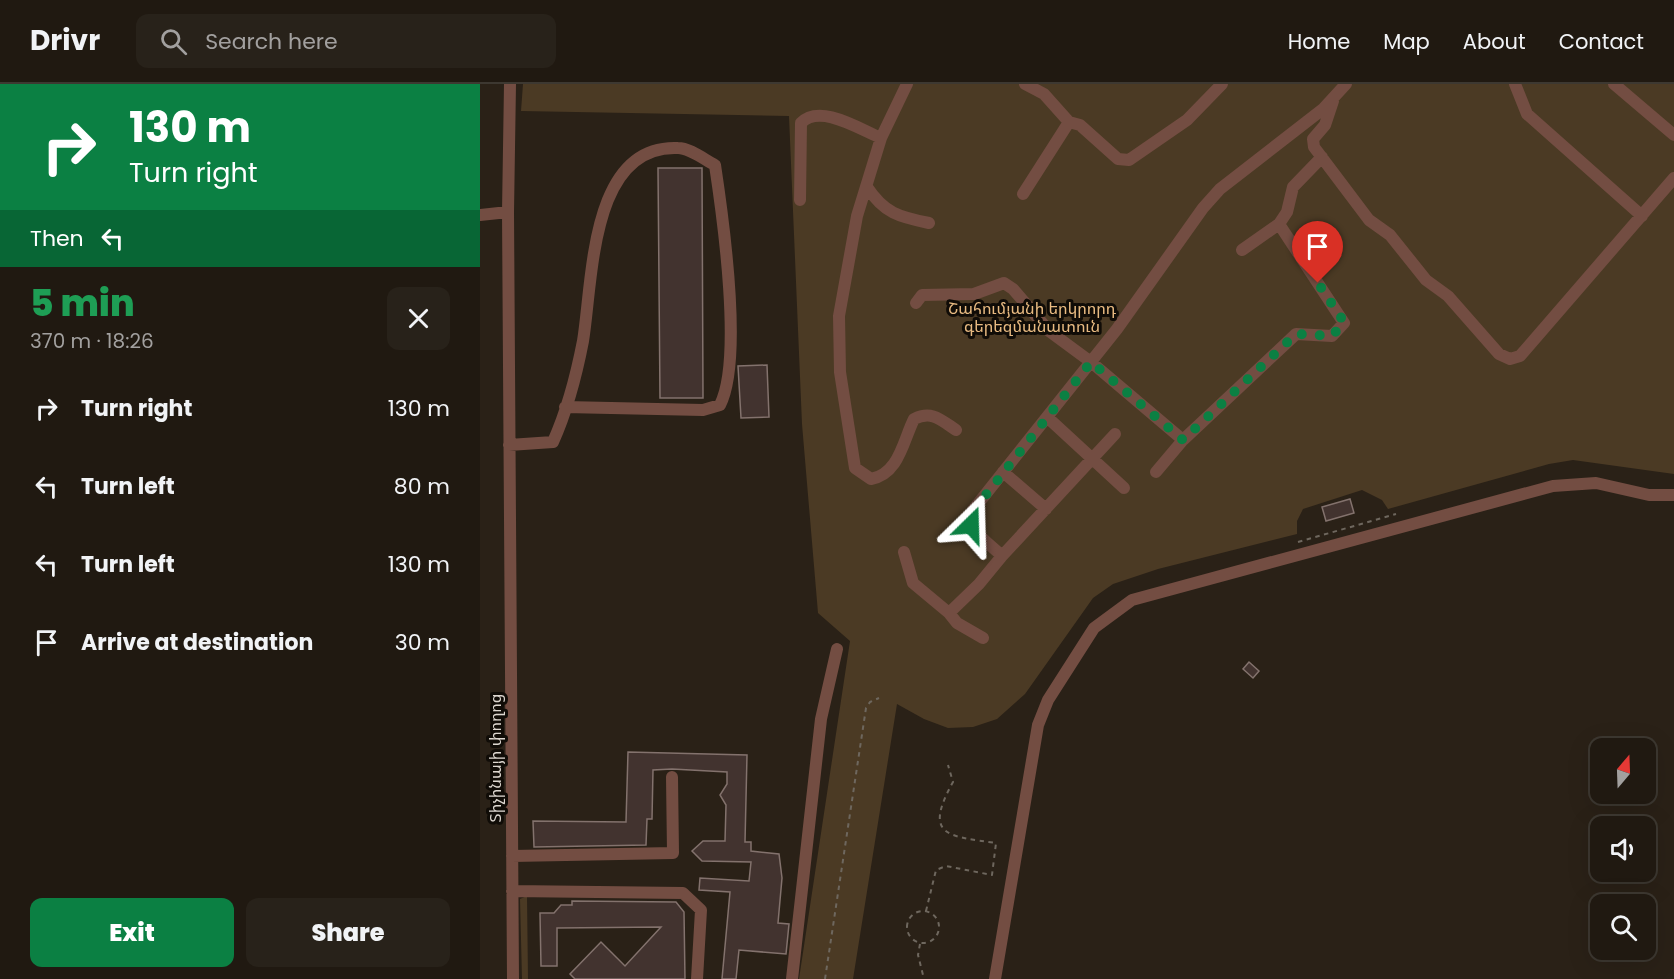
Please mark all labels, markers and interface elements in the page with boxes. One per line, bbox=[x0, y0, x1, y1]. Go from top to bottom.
search box bbox=[136, 14, 556, 68]
text: Drivr bbox=[30, 21, 100, 60]
icon: search bbox=[157, 25, 190, 58]
text: Search here bbox=[205, 26, 338, 57]
text: Home bbox=[1288, 27, 1350, 56]
text: Map bbox=[1383, 27, 1430, 56]
text: About bbox=[1463, 27, 1526, 56]
text: Contact bbox=[1559, 27, 1644, 56]
text: 130 m bbox=[129, 98, 251, 157]
icon: right bbox=[30, 108, 108, 186]
text: Turn right bbox=[129, 154, 258, 191]
pin bbox=[1292, 221, 1343, 283]
icon: left bbox=[96, 222, 129, 255]
text: Then bbox=[30, 223, 84, 254]
icon: arrive bbox=[1301, 230, 1334, 263]
text: 5 min bbox=[30, 278, 135, 329]
button: close bbox=[387, 287, 450, 350]
park label: Շահումյանի երկրորդ գերեզմանատուն bbox=[948, 297, 1117, 338]
text: 370 m · 18:26 bbox=[30, 327, 154, 355]
icon: right bbox=[30, 392, 63, 425]
text: Turn right bbox=[81, 393, 192, 424]
text: 130 m bbox=[388, 393, 450, 424]
icon: left bbox=[30, 470, 63, 503]
text: Turn left bbox=[81, 471, 175, 502]
text: 80 m bbox=[394, 471, 450, 502]
position arrow bbox=[939, 493, 1003, 557]
icon: left bbox=[30, 548, 63, 581]
text: Turn left bbox=[81, 549, 175, 580]
text: 130 m bbox=[388, 549, 450, 580]
icon: arrive bbox=[30, 626, 63, 659]
text: Arrive at destination bbox=[81, 627, 313, 658]
text: 30 m bbox=[395, 627, 450, 658]
street label: Տիչինայի փողոց bbox=[484, 694, 507, 822]
north arrow bbox=[1590, 738, 1656, 804]
map controls bbox=[1590, 738, 1656, 960]
button: sound bbox=[1590, 816, 1656, 882]
button: search bbox=[1590, 894, 1656, 960]
button: Exit bbox=[30, 898, 234, 967]
button: Share bbox=[246, 898, 450, 967]

